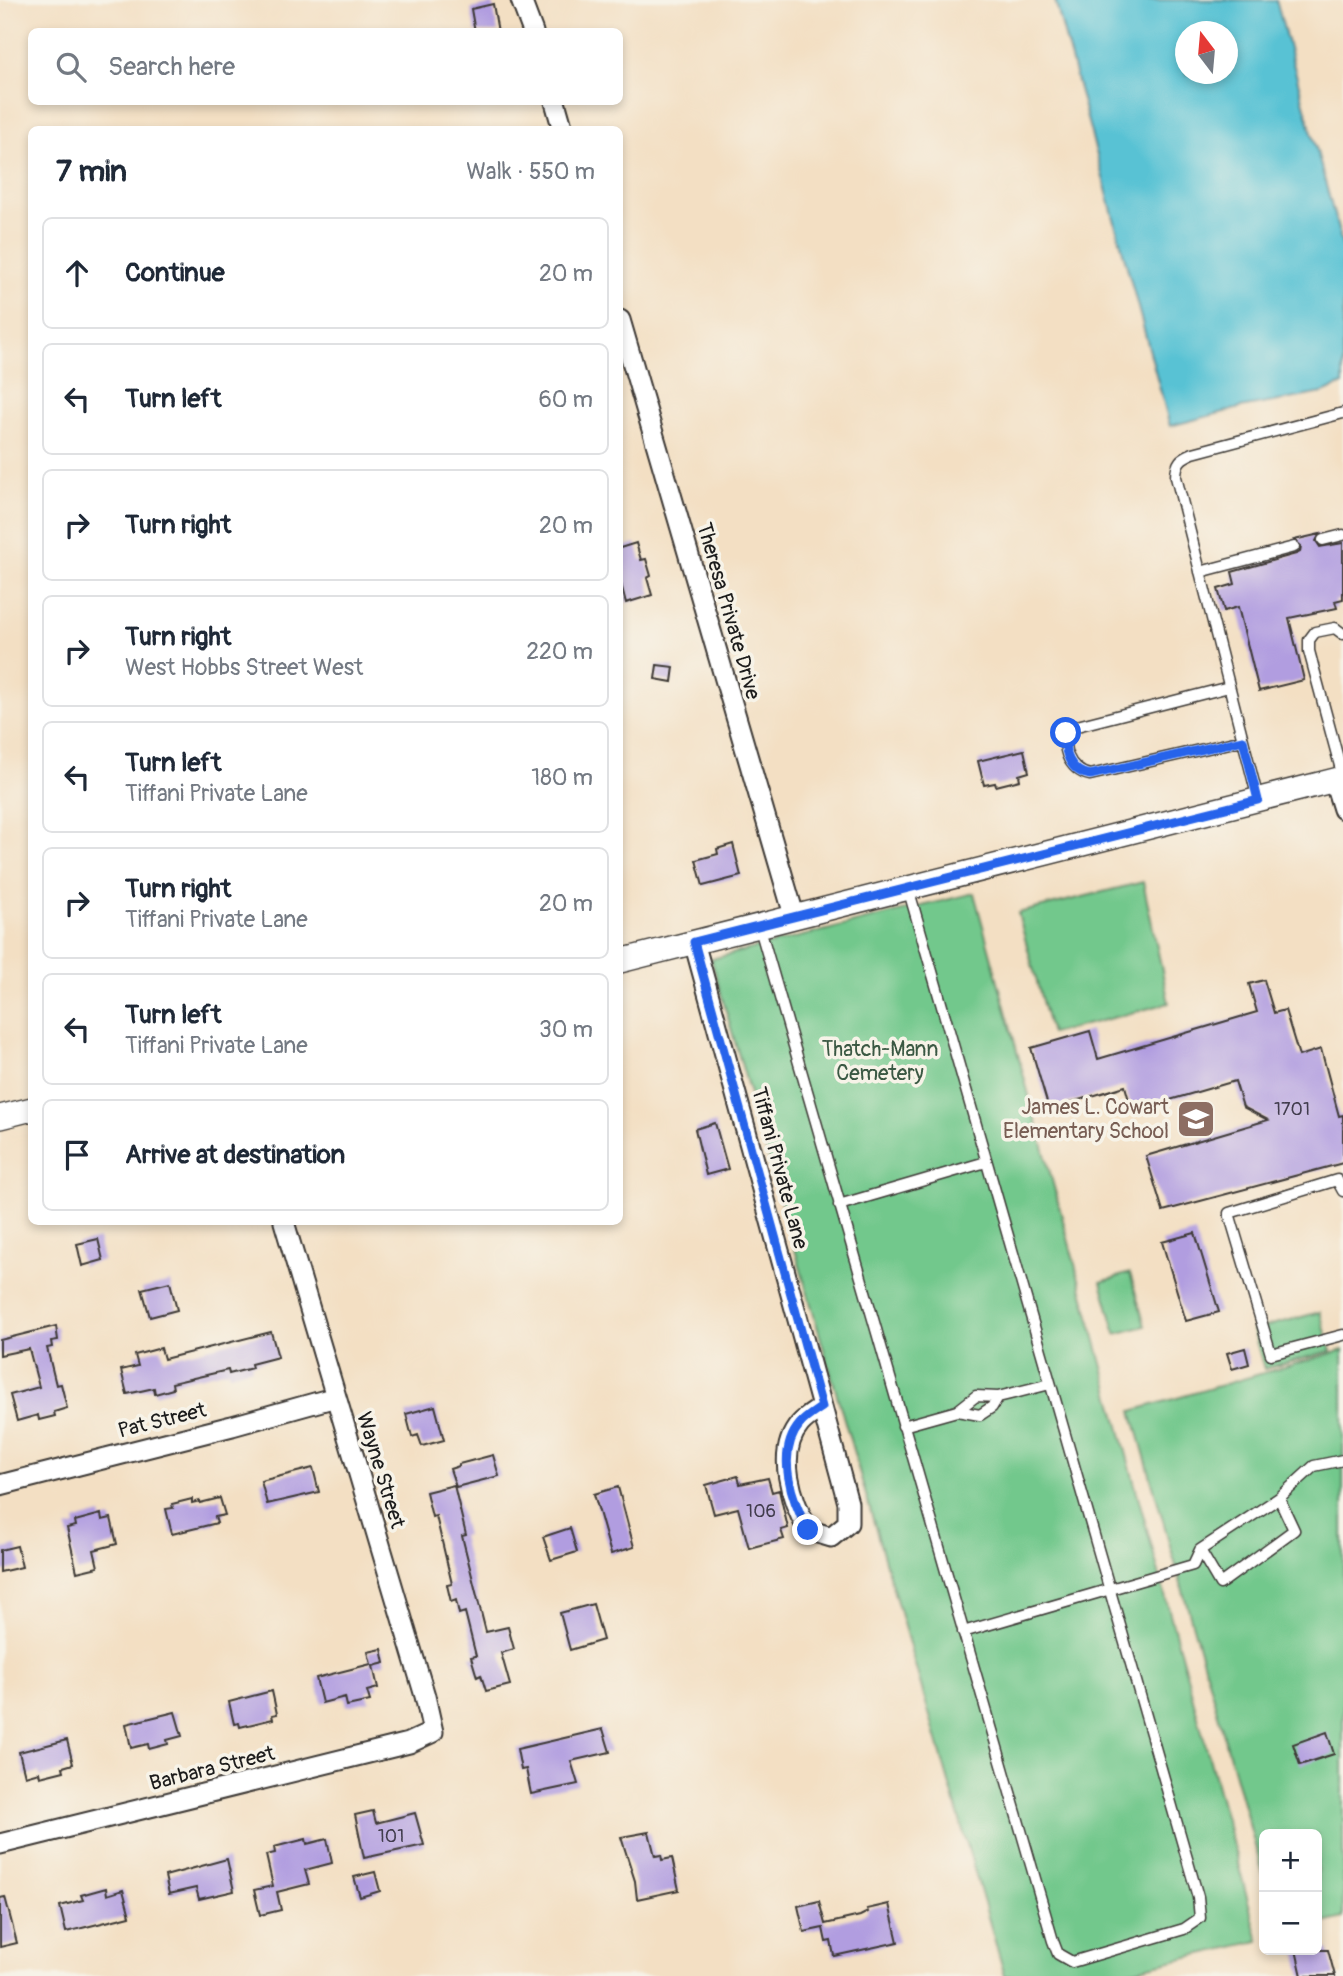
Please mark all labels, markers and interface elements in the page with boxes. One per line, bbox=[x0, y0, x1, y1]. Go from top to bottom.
north arrow bbox=[1175, 21, 1238, 84]
search box bbox=[28, 28, 623, 105]
icon: search bbox=[52, 48, 90, 86]
text: Search here bbox=[108, 51, 235, 83]
text: 7 min bbox=[56, 153, 127, 190]
text: Walk · 550 m bbox=[466, 157, 595, 186]
icon: ahead bbox=[58, 254, 96, 292]
text: Continue bbox=[125, 257, 225, 289]
text: 20 m bbox=[539, 259, 593, 288]
icon: left bbox=[58, 380, 96, 418]
text: Turn left bbox=[125, 383, 221, 415]
text: 60 m bbox=[538, 385, 593, 414]
icon: right bbox=[58, 506, 96, 544]
text: Turn right bbox=[125, 509, 231, 541]
text: 20 m bbox=[539, 511, 593, 540]
street label: Theresa Private Drive bbox=[690, 520, 767, 703]
text: Turn right bbox=[125, 621, 231, 653]
icon: right bbox=[58, 632, 96, 670]
text: 220 m bbox=[526, 637, 593, 666]
text: West Hobbs Street West bbox=[125, 653, 363, 682]
route start bbox=[1050, 717, 1081, 748]
text: Turn left bbox=[125, 747, 221, 779]
icon: left bbox=[58, 758, 96, 796]
text: 180 m bbox=[531, 763, 593, 792]
text: Tiffani Private Lane bbox=[125, 779, 308, 808]
text: Turn right bbox=[125, 873, 231, 905]
icon: right bbox=[58, 884, 96, 922]
text: 20 m bbox=[539, 889, 593, 918]
text: Tiffani Private Lane bbox=[125, 905, 308, 934]
text: Turn left bbox=[125, 999, 221, 1031]
icon: left bbox=[58, 1010, 96, 1048]
text: 30 m bbox=[539, 1015, 593, 1044]
text: Tiffani Private Lane bbox=[125, 1031, 308, 1060]
park label: Thatch-Mann Cemetery bbox=[822, 1036, 938, 1087]
street label: Tiffani Private Lane bbox=[745, 1084, 814, 1253]
place label: James L. Cowart Elementary School bbox=[1003, 1094, 1170, 1145]
school or university icon: James L. Cowart Elementary School bbox=[1175, 1098, 1217, 1140]
house number: 1701 bbox=[1274, 1098, 1310, 1121]
icon: arrive bbox=[58, 1136, 96, 1174]
text: Arrive at destination bbox=[125, 1139, 345, 1171]
street label: Pat Street bbox=[115, 1396, 210, 1444]
street label: Wayne Street bbox=[350, 1409, 411, 1532]
house number: 106 bbox=[746, 1500, 776, 1523]
route end bbox=[792, 1514, 823, 1545]
street label: Barbara Street bbox=[147, 1740, 278, 1797]
house number: 101 bbox=[378, 1825, 404, 1848]
map controls bbox=[1259, 1829, 1322, 1955]
button: + bbox=[1259, 1829, 1322, 1892]
button: − bbox=[1259, 1892, 1322, 1955]

